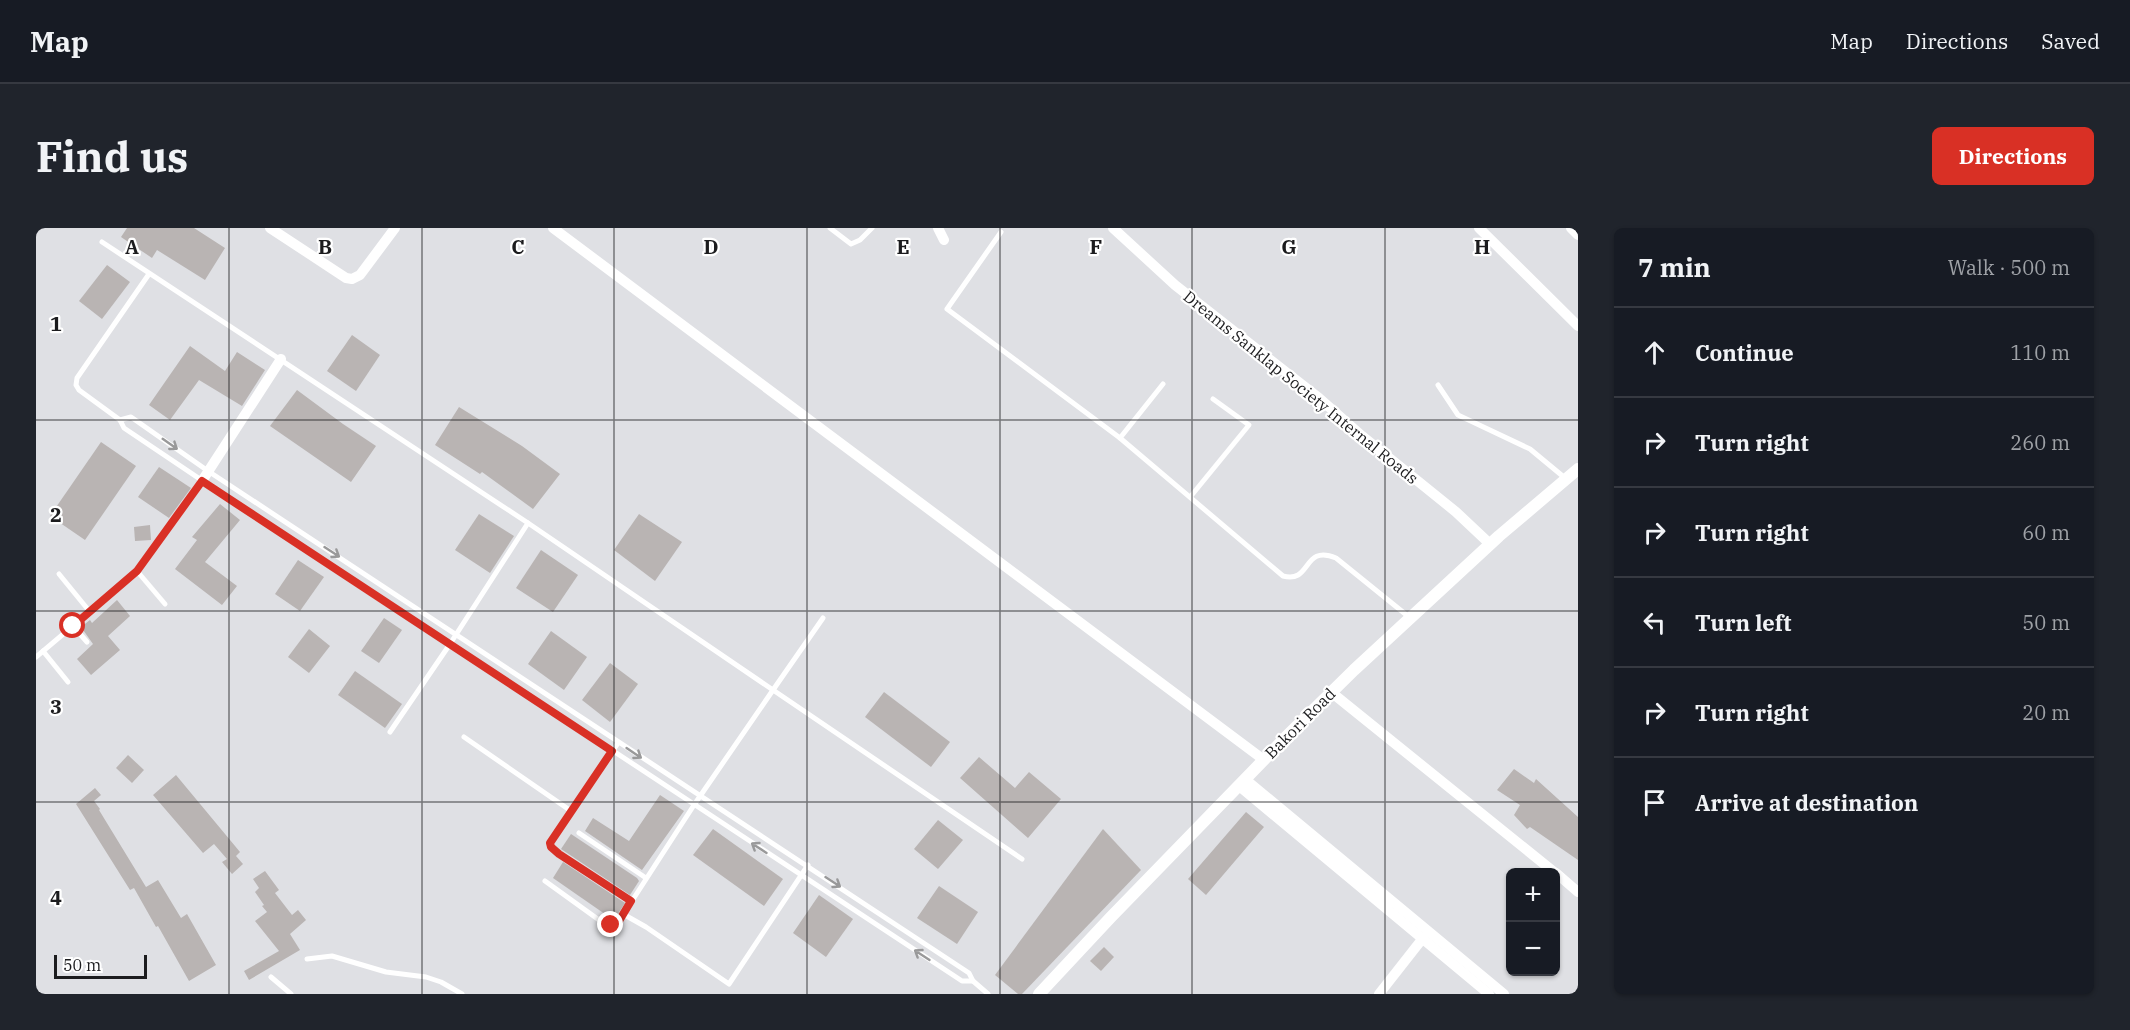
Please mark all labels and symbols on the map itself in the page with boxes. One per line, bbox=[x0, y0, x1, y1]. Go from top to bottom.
text: A bbox=[125, 233, 139, 260]
text: B bbox=[318, 233, 332, 260]
text: C bbox=[511, 233, 525, 260]
text: D bbox=[703, 233, 719, 260]
text: E bbox=[896, 233, 910, 260]
text: F bbox=[1090, 233, 1102, 260]
text: G bbox=[1281, 233, 1297, 260]
text: H bbox=[1474, 233, 1490, 260]
street label: Dreams Sanklap Society Internal Roads bbox=[1180, 286, 1422, 488]
text: 1 bbox=[50, 310, 62, 337]
one-way arrow bbox=[161, 438, 177, 450]
text: 2 bbox=[50, 501, 62, 528]
one-way arrow bbox=[323, 546, 340, 558]
route start bbox=[59, 612, 85, 638]
street label: Bakori Road bbox=[1261, 683, 1340, 762]
text: 3 bbox=[50, 693, 62, 720]
one-way arrow bbox=[626, 747, 642, 759]
one-way arrow bbox=[751, 841, 768, 853]
one-way arrow bbox=[825, 876, 841, 888]
text: 4 bbox=[50, 884, 62, 911]
route end bbox=[597, 911, 623, 937]
one-way arrow bbox=[914, 949, 931, 961]
scale bar bbox=[54, 952, 147, 980]

